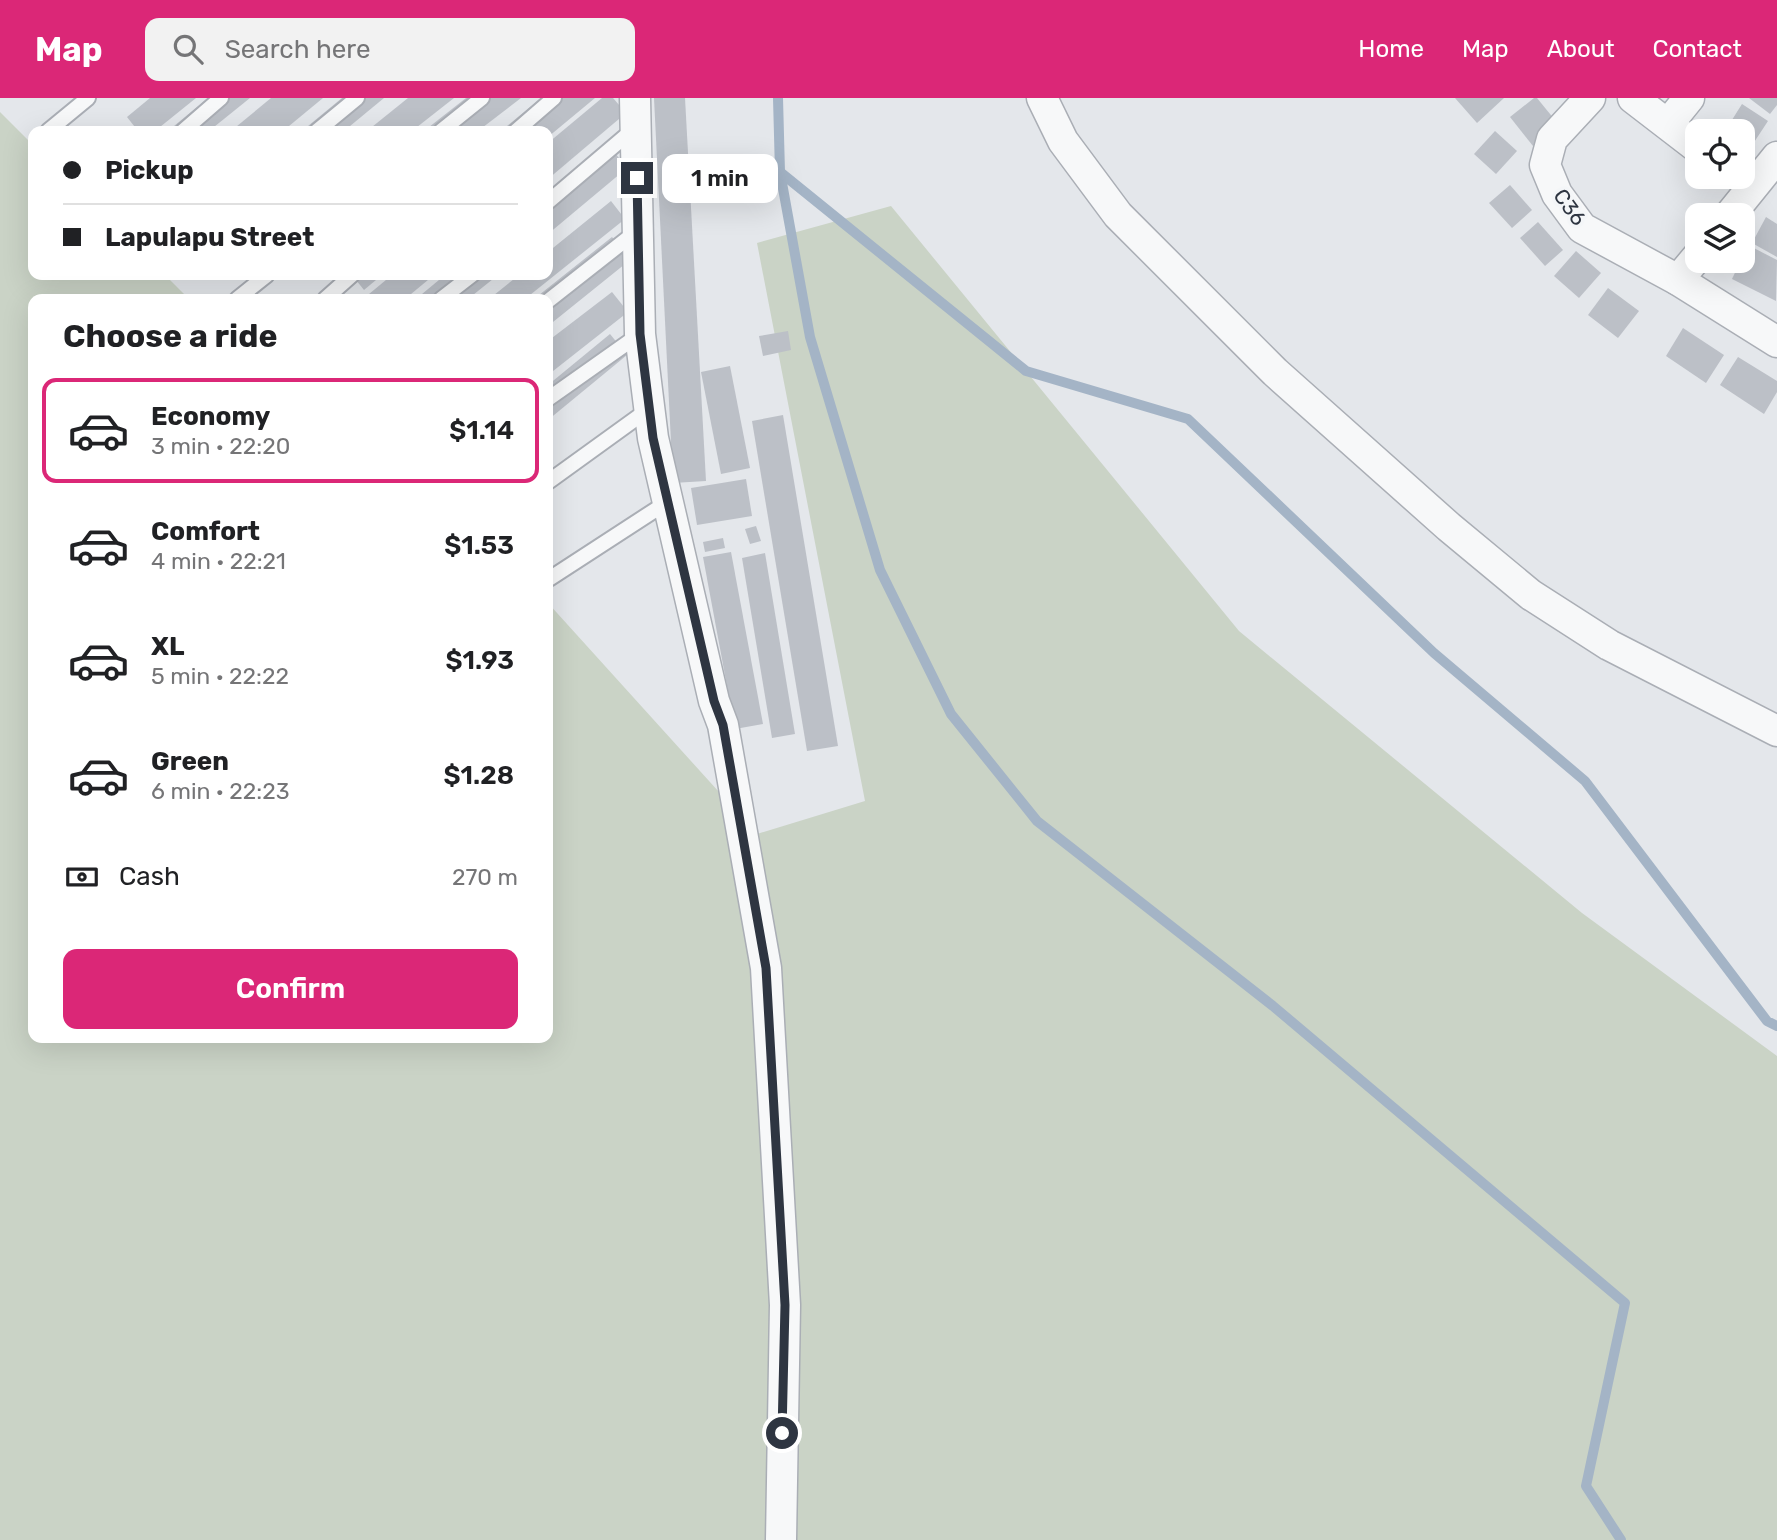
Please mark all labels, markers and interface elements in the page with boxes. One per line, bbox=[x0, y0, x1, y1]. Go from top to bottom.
search box bbox=[145, 18, 635, 81]
text: Map bbox=[35, 30, 103, 69]
icon: search bbox=[169, 30, 207, 68]
text: Search here bbox=[225, 34, 370, 65]
text: Home bbox=[1358, 35, 1424, 63]
text: Map bbox=[1462, 35, 1509, 63]
text: About bbox=[1547, 35, 1615, 63]
text: Contact bbox=[1653, 35, 1742, 63]
map controls bbox=[1685, 119, 1755, 273]
button: locate bbox=[1685, 119, 1755, 189]
callout: 1 min bbox=[662, 154, 777, 202]
text: Pickup bbox=[105, 155, 194, 186]
route end bbox=[621, 162, 653, 194]
text: 1 min bbox=[691, 164, 749, 192]
street label: C36 bbox=[1548, 184, 1592, 230]
button: layers bbox=[1685, 203, 1755, 273]
text: Lapulapu Street bbox=[105, 222, 314, 253]
text: Choose a ride bbox=[63, 317, 277, 355]
icon: car bbox=[67, 399, 130, 462]
text: Economy bbox=[151, 401, 270, 432]
text: $1.14 bbox=[449, 415, 514, 446]
text: 3 min · 22:20 bbox=[151, 432, 290, 460]
icon: car bbox=[67, 514, 130, 577]
text: Comfort bbox=[151, 516, 260, 547]
text: $1.53 bbox=[444, 530, 514, 561]
text: 4 min · 22:21 bbox=[151, 547, 286, 575]
icon: car bbox=[67, 629, 130, 692]
text: XL bbox=[151, 631, 184, 662]
text: $1.93 bbox=[446, 645, 514, 676]
text: 5 min · 22:22 bbox=[151, 662, 289, 690]
icon: car bbox=[67, 744, 130, 807]
text: Green bbox=[151, 746, 229, 777]
text: $1.28 bbox=[444, 760, 514, 791]
text: 6 min · 22:23 bbox=[151, 777, 290, 805]
icon: cash bbox=[63, 858, 101, 896]
text: Cash bbox=[119, 861, 180, 892]
text: 270 m bbox=[452, 863, 518, 891]
button: Confirm bbox=[63, 949, 518, 1029]
route start bbox=[766, 1417, 798, 1449]

